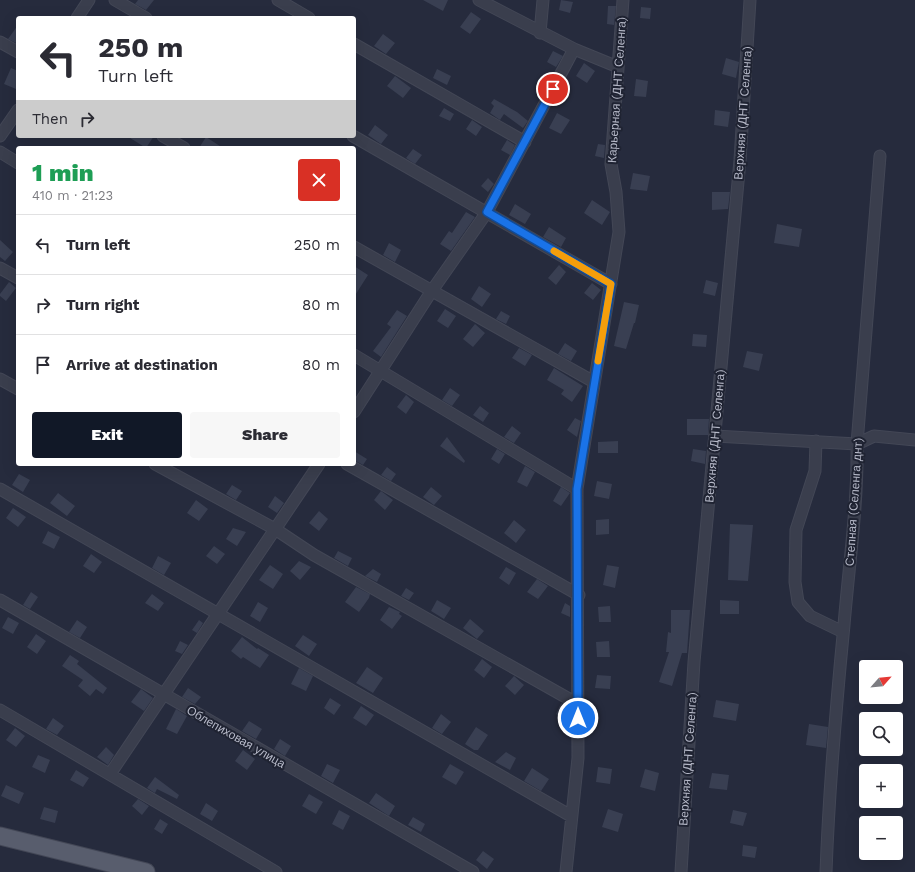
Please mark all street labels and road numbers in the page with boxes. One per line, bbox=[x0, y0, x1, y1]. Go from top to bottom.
street label: Карьерная (ДНТ Селенга) bbox=[605, 16, 629, 164]
street label: Верхняя (ДНТ Селенга) bbox=[731, 46, 755, 180]
street label: Верхняя (ДНТ Селенга) bbox=[702, 369, 728, 503]
street label: Степная (Селенга днт) bbox=[843, 437, 865, 567]
street label: Верхняя (ДНТ Селенга) bbox=[676, 692, 700, 826]
street label: Облепиховая улица bbox=[184, 703, 288, 771]

